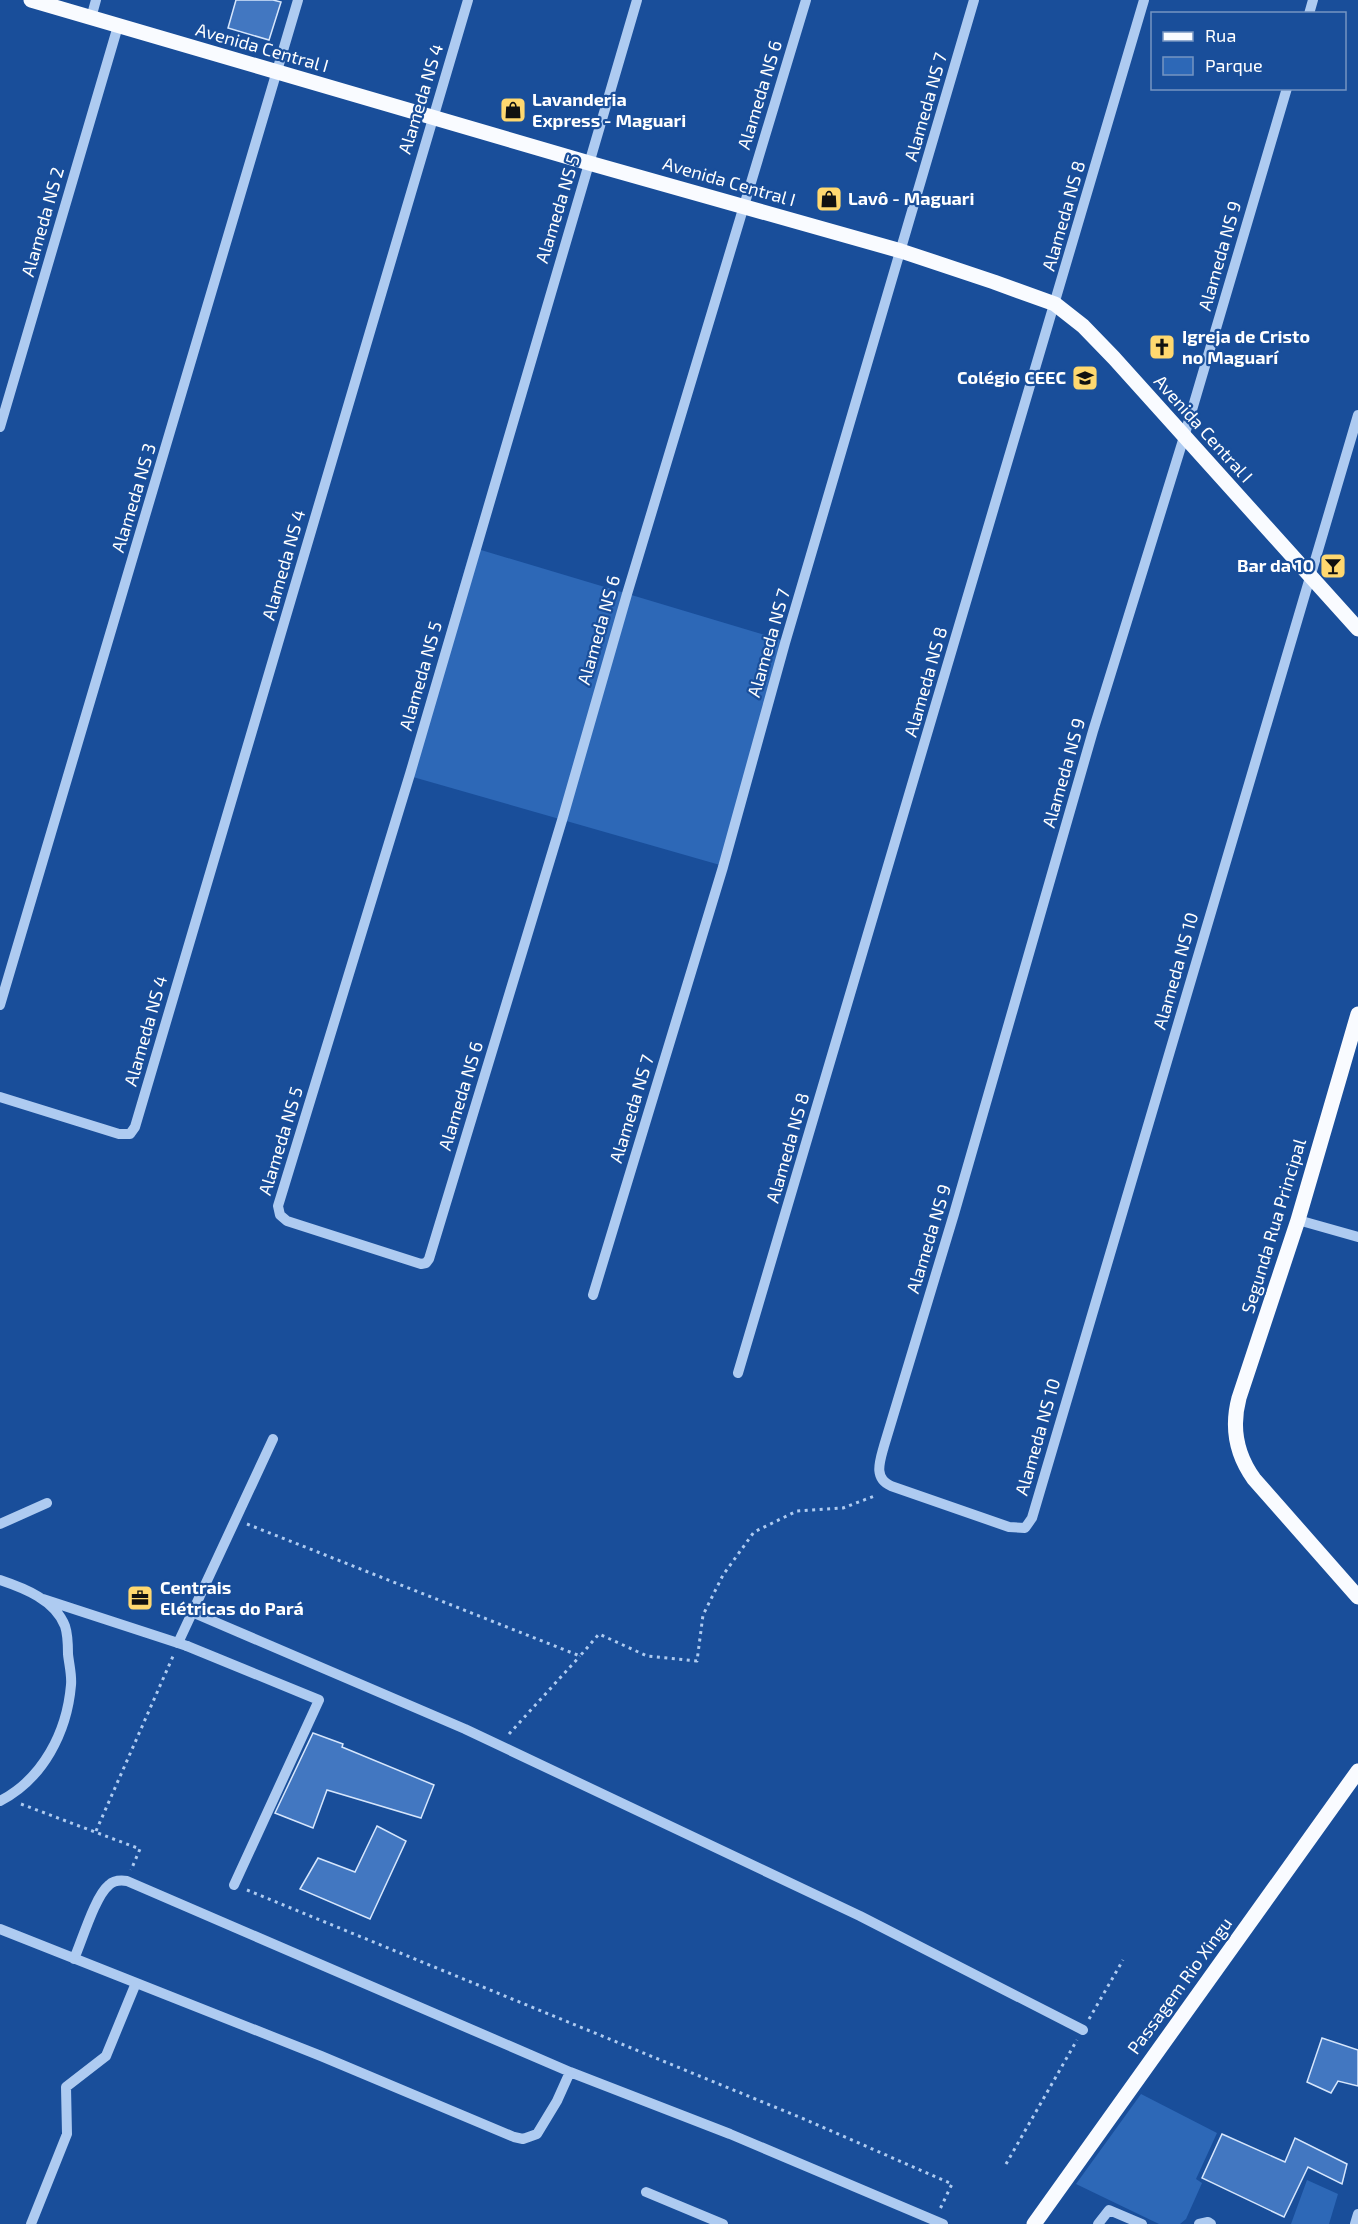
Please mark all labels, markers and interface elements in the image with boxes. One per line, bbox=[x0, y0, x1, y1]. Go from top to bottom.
legend bbox=[1151, 12, 1346, 90]
street label: Avenida Central I bbox=[193, 18, 331, 77]
text: Rua bbox=[1205, 24, 1236, 46]
street label: Alameda NS 6 bbox=[732, 37, 786, 152]
street label: Alameda NS 4 bbox=[393, 41, 447, 156]
street label: Alameda NS 7 bbox=[899, 50, 951, 164]
text: Parque bbox=[1205, 54, 1263, 76]
place label: Lavanderia Express - Maguari bbox=[532, 88, 686, 131]
shop icon: Lavanderia Express - Maguari bbox=[498, 95, 528, 125]
street label: Alameda NS 5 bbox=[530, 152, 584, 266]
street label: Avenida Central I bbox=[660, 152, 798, 211]
street label: Alameda NS 8 bbox=[1037, 158, 1089, 273]
street label: Alameda NS 2 bbox=[16, 164, 68, 279]
shop icon: Lavô - Maguari bbox=[814, 184, 844, 214]
place label: Lavô - Maguari bbox=[848, 187, 975, 209]
street label: Alameda NS 9 bbox=[1193, 198, 1245, 313]
place label: Igreja de Cristo no Maguarí bbox=[1182, 325, 1310, 368]
church icon: Igreja de Cristo no Maguarí bbox=[1147, 332, 1177, 362]
school or university icon: Colégio CEEC bbox=[1070, 363, 1100, 393]
place label: Colégio CEEC bbox=[957, 366, 1066, 388]
street label: Avenida Central I bbox=[1150, 370, 1258, 487]
street label: Alameda NS 3 bbox=[106, 441, 160, 555]
street label: Alameda NS 4 bbox=[257, 507, 309, 623]
bar icon: Bar da 10 bbox=[1318, 551, 1348, 581]
place label: Bar da 10 bbox=[1237, 554, 1314, 576]
street label: Alameda NS 6 bbox=[572, 572, 624, 687]
street label: Alameda NS 7 bbox=[742, 586, 794, 700]
street label: Alameda NS 5 bbox=[394, 619, 446, 733]
street label: Alameda NS 8 bbox=[899, 624, 951, 739]
street label: Alameda NS 9 bbox=[1037, 715, 1089, 830]
street label: Alameda NS 10 bbox=[1148, 910, 1202, 1032]
street label: Alameda NS 4 bbox=[119, 973, 171, 1089]
street label: Alameda NS 6 bbox=[433, 1038, 487, 1153]
street label: Alameda NS 7 bbox=[604, 1052, 658, 1166]
street label: Alameda NS 5 bbox=[253, 1084, 307, 1198]
street label: Alameda NS 8 bbox=[761, 1090, 813, 1205]
street label: Segunda Rua Principal bbox=[1236, 1135, 1310, 1316]
street label: Alameda NS 9 bbox=[901, 1181, 955, 1296]
street label: Alameda NS 10 bbox=[1010, 1376, 1064, 1498]
place label: Centrais Elétricas do Pará bbox=[160, 1576, 304, 1619]
office icon: Centrais Elétricas do Pará bbox=[125, 1583, 155, 1613]
street label: Passagem Rio Xingu bbox=[1122, 1913, 1236, 2058]

